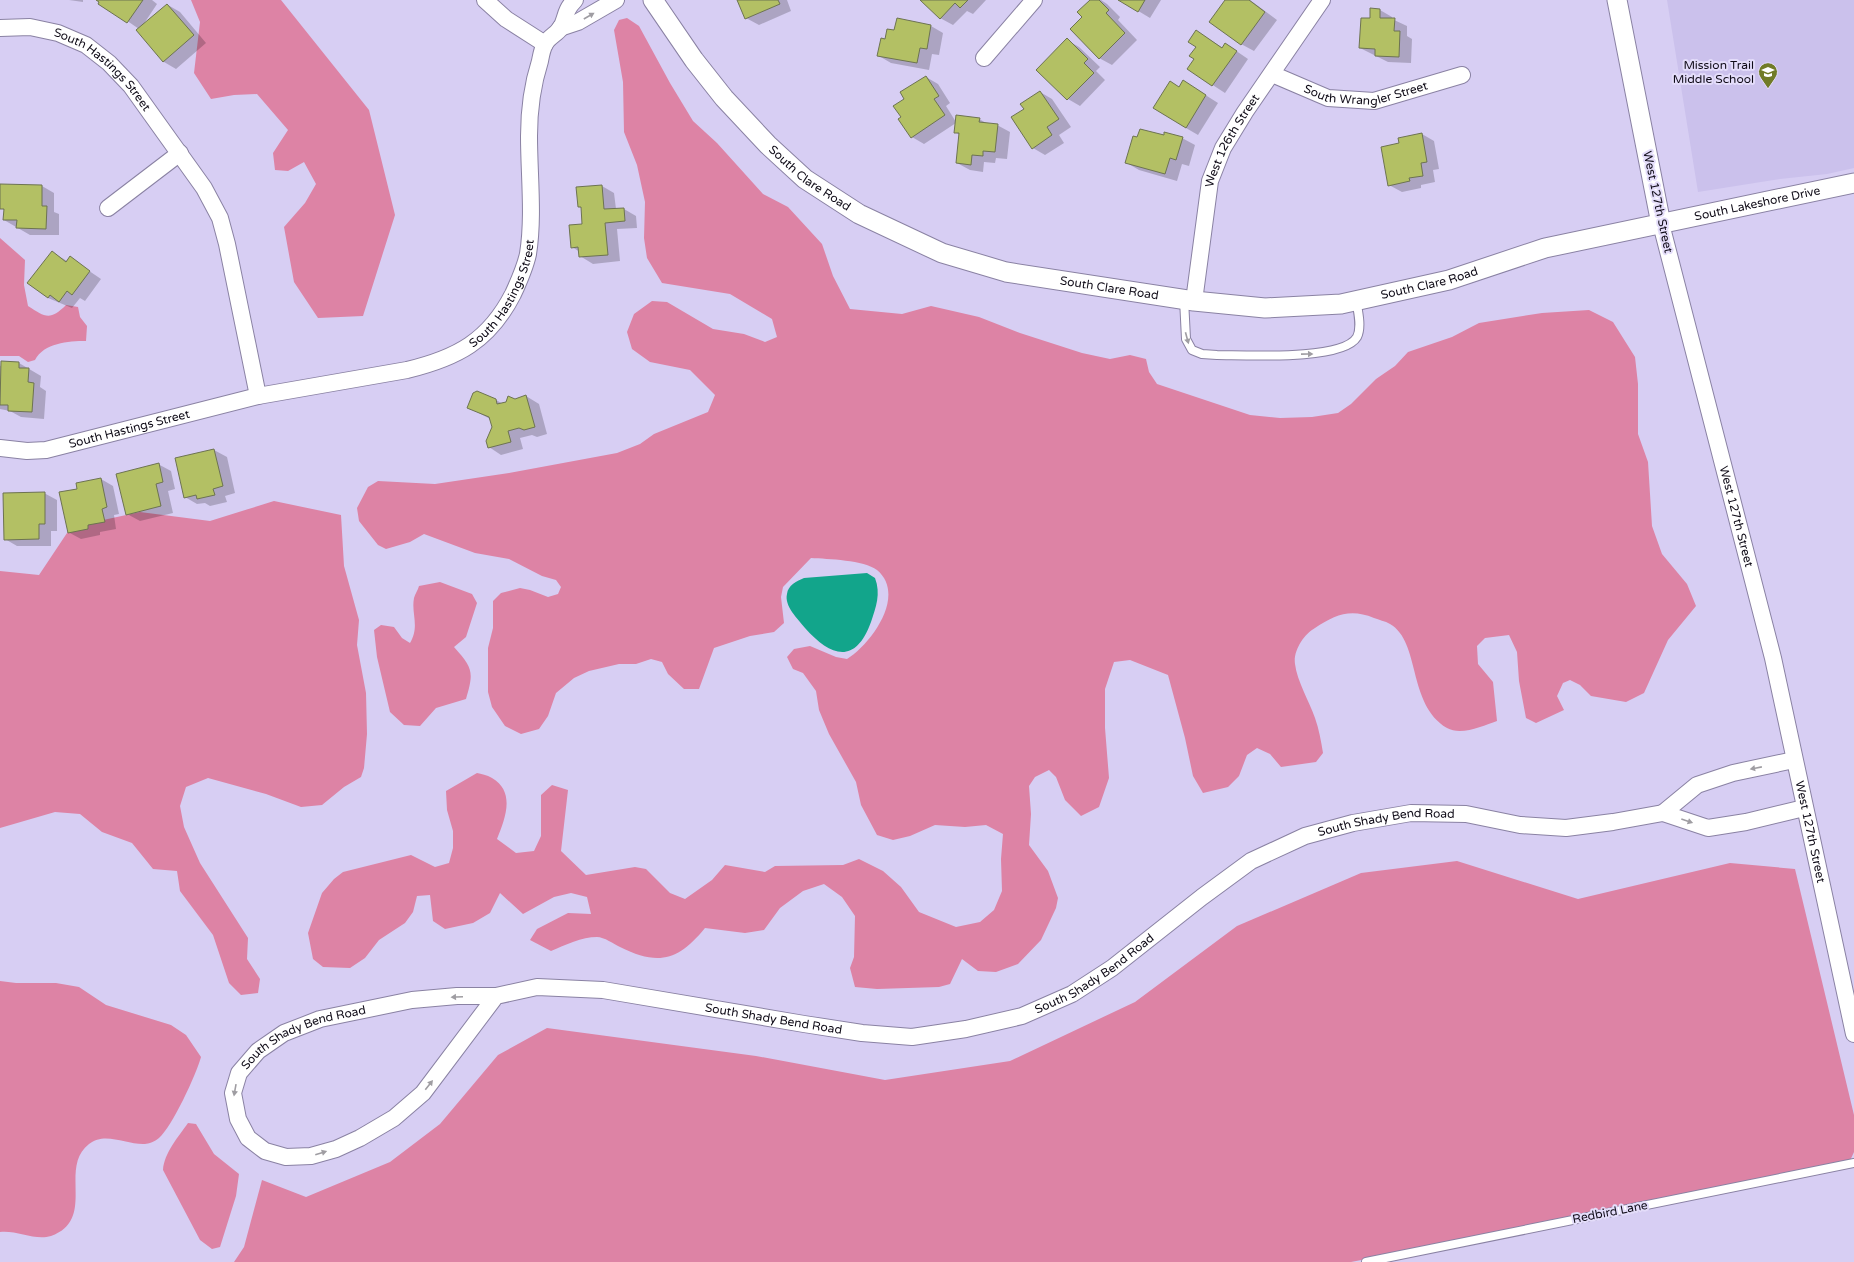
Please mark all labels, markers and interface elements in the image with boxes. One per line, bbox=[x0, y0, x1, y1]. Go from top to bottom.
one-way arrow bbox=[583, 12, 595, 19]
street label: South Hastings Street bbox=[53, 25, 154, 114]
place label: Mission Trail Middle School bbox=[1673, 58, 1754, 86]
school or university icon: Mission Trail Middle School bbox=[1757, 61, 1779, 89]
street label: South Wrangler Street bbox=[1302, 78, 1430, 108]
street label: West 126th Street bbox=[1202, 91, 1262, 188]
street label: South Clare Road bbox=[766, 142, 853, 214]
street label: West 127th Street bbox=[1640, 150, 1676, 255]
street label: South Lakeshore Drive bbox=[1693, 183, 1822, 223]
street label: South Hastings Street bbox=[466, 238, 537, 350]
street label: South Clare Road bbox=[1379, 264, 1480, 302]
street label: South Clare Road bbox=[1059, 273, 1160, 302]
one-way arrow bbox=[1184, 332, 1190, 344]
one-way arrow bbox=[1301, 351, 1314, 357]
street label: South Hastings Street bbox=[67, 407, 191, 451]
street label: West 127th Street bbox=[1717, 464, 1756, 569]
one-way arrow bbox=[1750, 765, 1762, 771]
street label: West 127th Street bbox=[1793, 780, 1828, 884]
street label: South Shady Bend Road bbox=[1316, 806, 1455, 839]
one-way arrow bbox=[1681, 818, 1693, 824]
street label: South Shady Bend Road bbox=[1033, 931, 1157, 1016]
one-way arrow bbox=[451, 993, 463, 1000]
street label: South Shady Bend Road bbox=[704, 1000, 843, 1037]
street label: South Shady Bend Road bbox=[238, 1003, 367, 1072]
one-way arrow bbox=[425, 1080, 434, 1091]
one-way arrow bbox=[231, 1083, 237, 1096]
one-way arrow bbox=[315, 1150, 327, 1156]
street label: Redbird Lane bbox=[1571, 1198, 1649, 1226]

